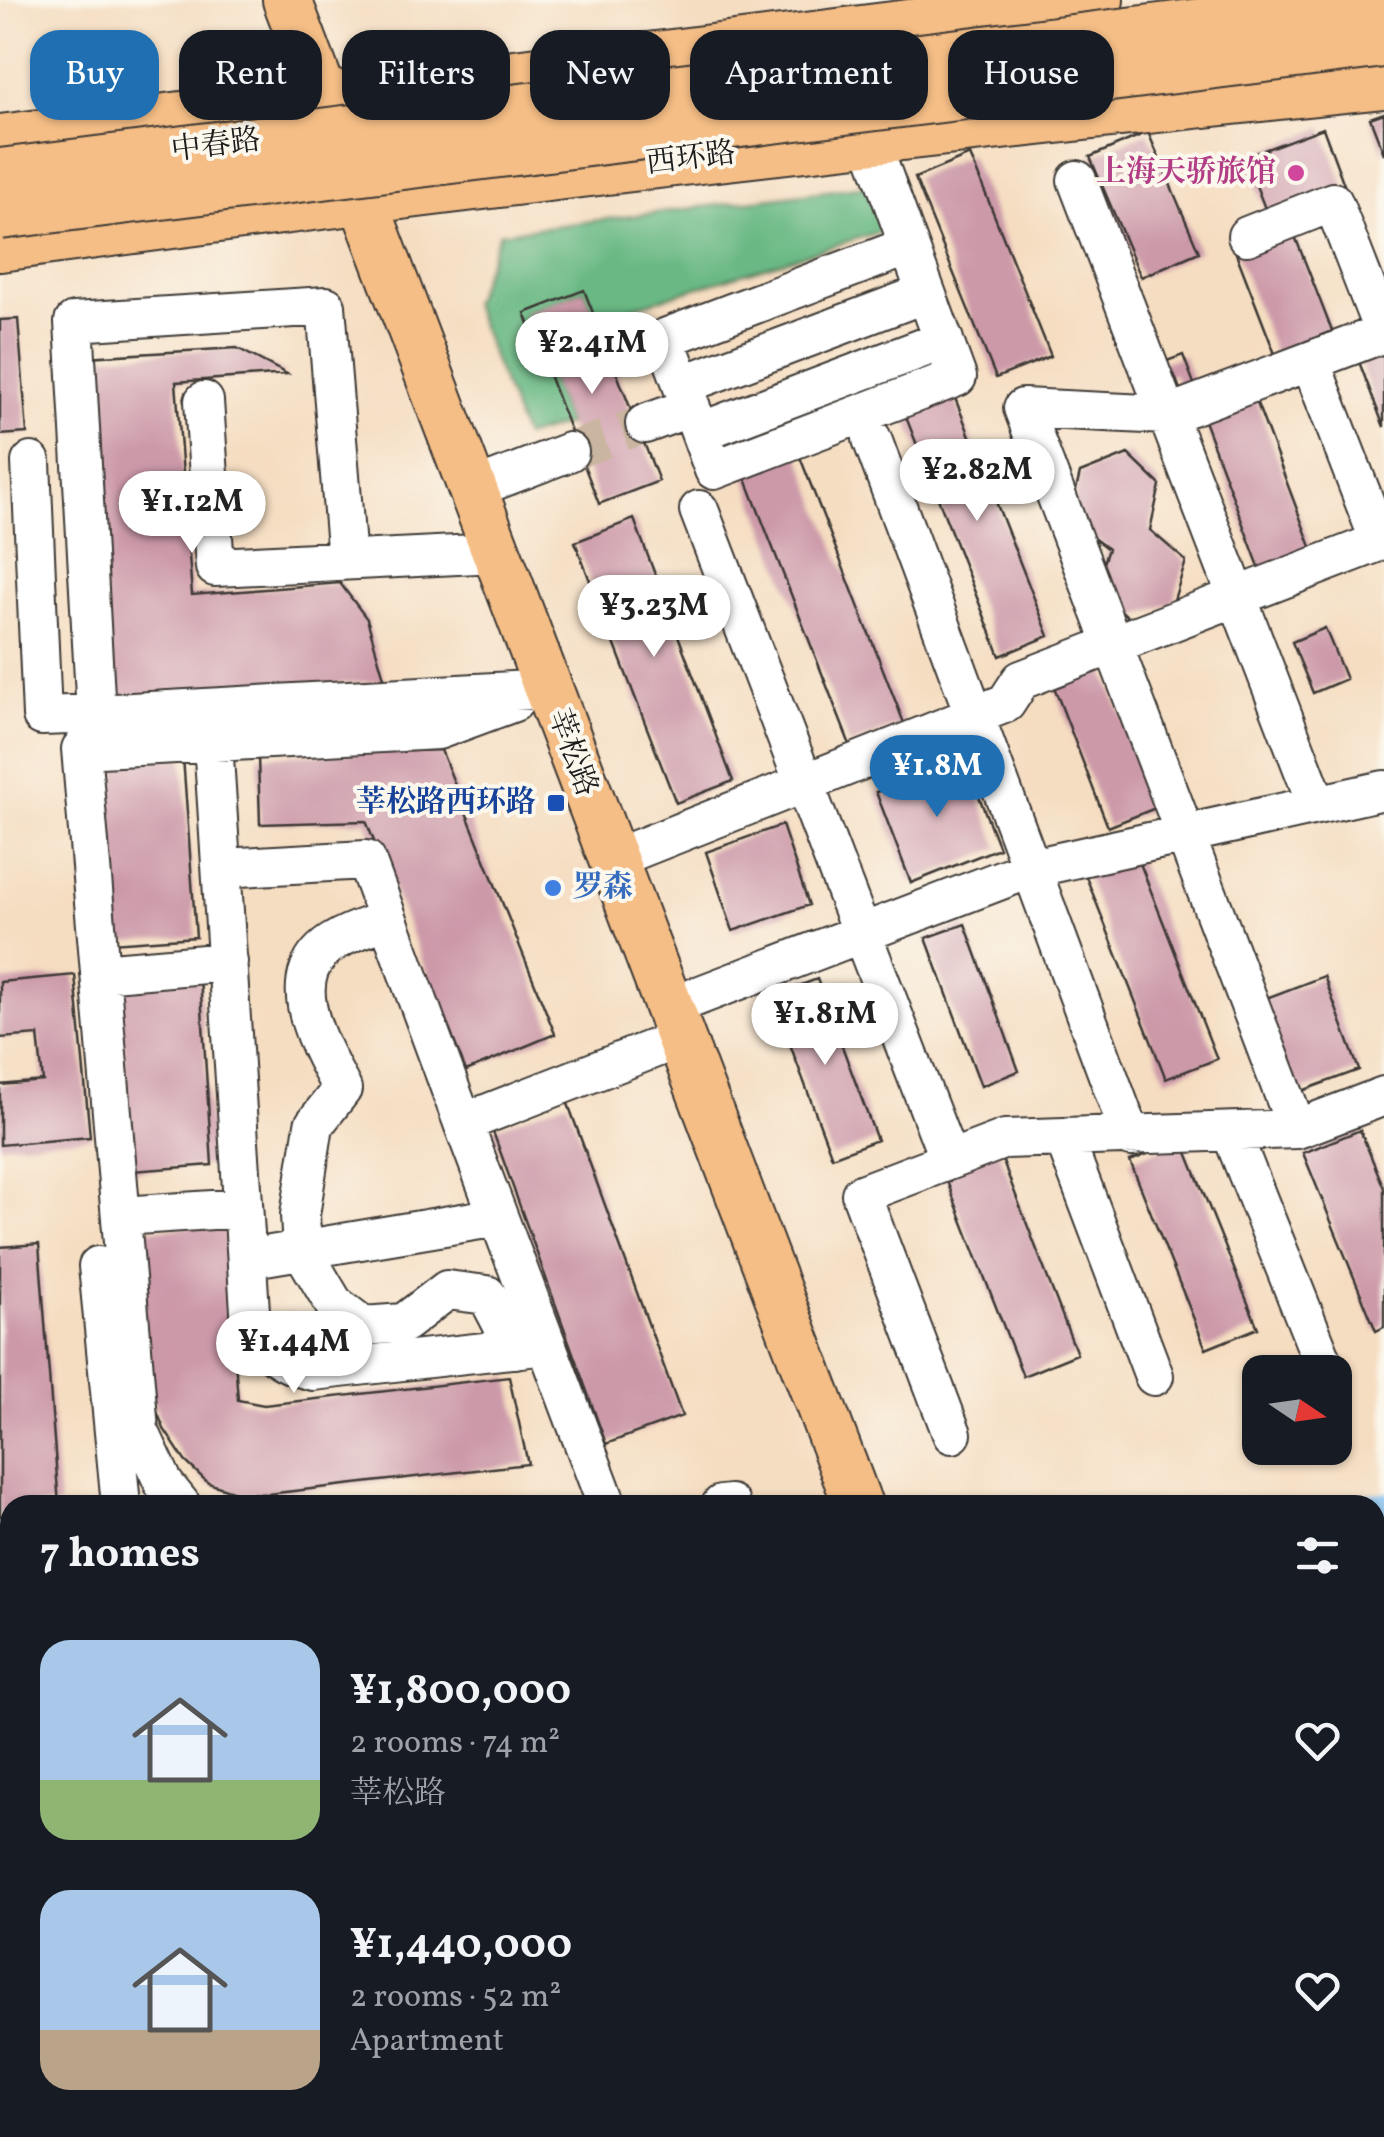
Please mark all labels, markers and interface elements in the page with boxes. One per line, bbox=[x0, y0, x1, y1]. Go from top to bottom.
chip: Buy bbox=[30, 30, 159, 120]
chip: Rent bbox=[179, 30, 322, 120]
chip: Filters bbox=[342, 30, 510, 120]
chip: New bbox=[530, 30, 670, 120]
chip: Apartment bbox=[690, 30, 928, 120]
chip: House bbox=[948, 30, 1114, 120]
street label: 中春路 bbox=[169, 120, 263, 172]
street label: 西环路 bbox=[644, 133, 738, 185]
place label: 上海天骄旅馆 bbox=[1096, 152, 1276, 194]
marker: 上海天骄旅馆 bbox=[1285, 162, 1307, 184]
pin: ¥2.41M bbox=[511, 312, 673, 397]
text: ¥2.41M bbox=[537, 322, 647, 366]
pin: ¥2.82M bbox=[896, 439, 1058, 524]
text: ¥2.82M bbox=[922, 449, 1032, 493]
pin: ¥1.12M bbox=[111, 471, 273, 556]
text: ¥1.12M bbox=[141, 481, 243, 525]
pin: ¥3.23M bbox=[573, 575, 735, 660]
text: ¥3.23M bbox=[599, 585, 709, 629]
street label: 莘松路 bbox=[537, 704, 607, 802]
pin: ¥1.8M bbox=[867, 735, 1007, 820]
text: ¥1.8M bbox=[892, 745, 982, 789]
place label: 莘松路西环路 bbox=[356, 782, 536, 824]
marker: 莘松路西环路 bbox=[545, 792, 567, 814]
place label: 罗森 bbox=[573, 867, 633, 909]
marker: 罗森 bbox=[542, 877, 564, 899]
pin: ¥1.81M bbox=[744, 983, 906, 1068]
text: ¥1.81M bbox=[773, 993, 877, 1037]
pin: ¥1.44M bbox=[213, 1311, 375, 1396]
text: ¥1.44M bbox=[238, 1321, 350, 1365]
north arrow bbox=[1242, 1355, 1352, 1465]
map controls bbox=[1242, 1355, 1352, 1465]
text: 7 homes bbox=[40, 1526, 200, 1585]
icon: filters bbox=[1290, 1528, 1345, 1583]
text: ¥1,800,000 bbox=[350, 1663, 571, 1722]
icon: home bbox=[120, 1680, 240, 1800]
icon: heart bbox=[1290, 1713, 1345, 1768]
text: 2 rooms · 74 m² bbox=[350, 1722, 560, 1766]
text: 莘松路 bbox=[350, 1773, 446, 1817]
text: ¥1,440,000 bbox=[350, 1917, 572, 1976]
icon: home bbox=[120, 1930, 240, 2050]
icon: heart bbox=[1290, 1963, 1345, 2018]
text: 2 rooms · 52 m² bbox=[350, 1976, 561, 2020]
text: Apartment bbox=[350, 2020, 504, 2064]

